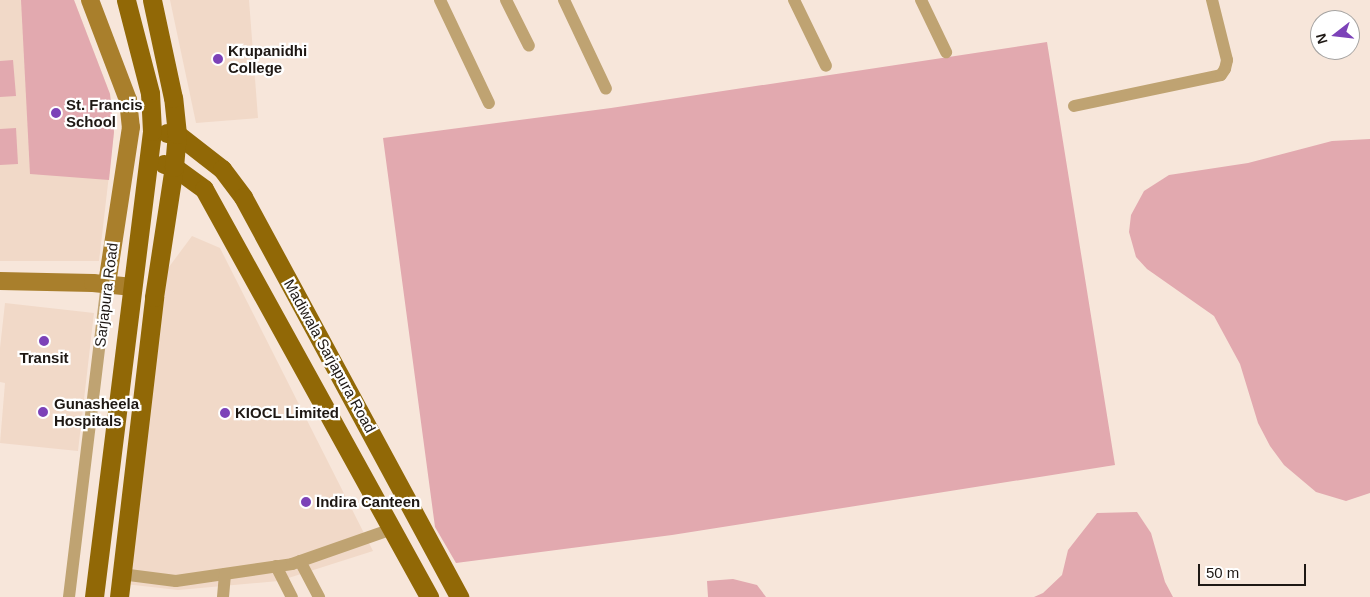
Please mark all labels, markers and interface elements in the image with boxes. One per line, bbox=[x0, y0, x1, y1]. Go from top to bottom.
north arrow bbox=[1310, 10, 1360, 60]
text: N bbox=[1312, 32, 1331, 46]
place label: Krupanidhi College bbox=[228, 41, 307, 76]
marker: Krupanidhi College bbox=[212, 53, 224, 65]
place label: St. Francis School bbox=[66, 95, 143, 130]
marker: St. Francis School bbox=[50, 107, 62, 119]
street label: Sarjapura Road bbox=[91, 242, 121, 348]
street label: Madiwala Sarjapura Road bbox=[280, 276, 380, 436]
marker: Transit bbox=[38, 335, 50, 347]
place label: Transit bbox=[19, 349, 69, 367]
place label: Gunasheela Hospitals bbox=[54, 394, 139, 429]
place label: KIOCL Limited bbox=[235, 404, 339, 422]
marker: Gunasheela Hospitals bbox=[36, 405, 50, 419]
marker: KIOCL Limited bbox=[219, 407, 231, 419]
place label: Indira Canteen bbox=[316, 493, 420, 511]
marker: Indira Canteen bbox=[300, 496, 312, 508]
scale bar bbox=[1200, 554, 1308, 586]
text: 50 m bbox=[1206, 564, 1239, 581]

